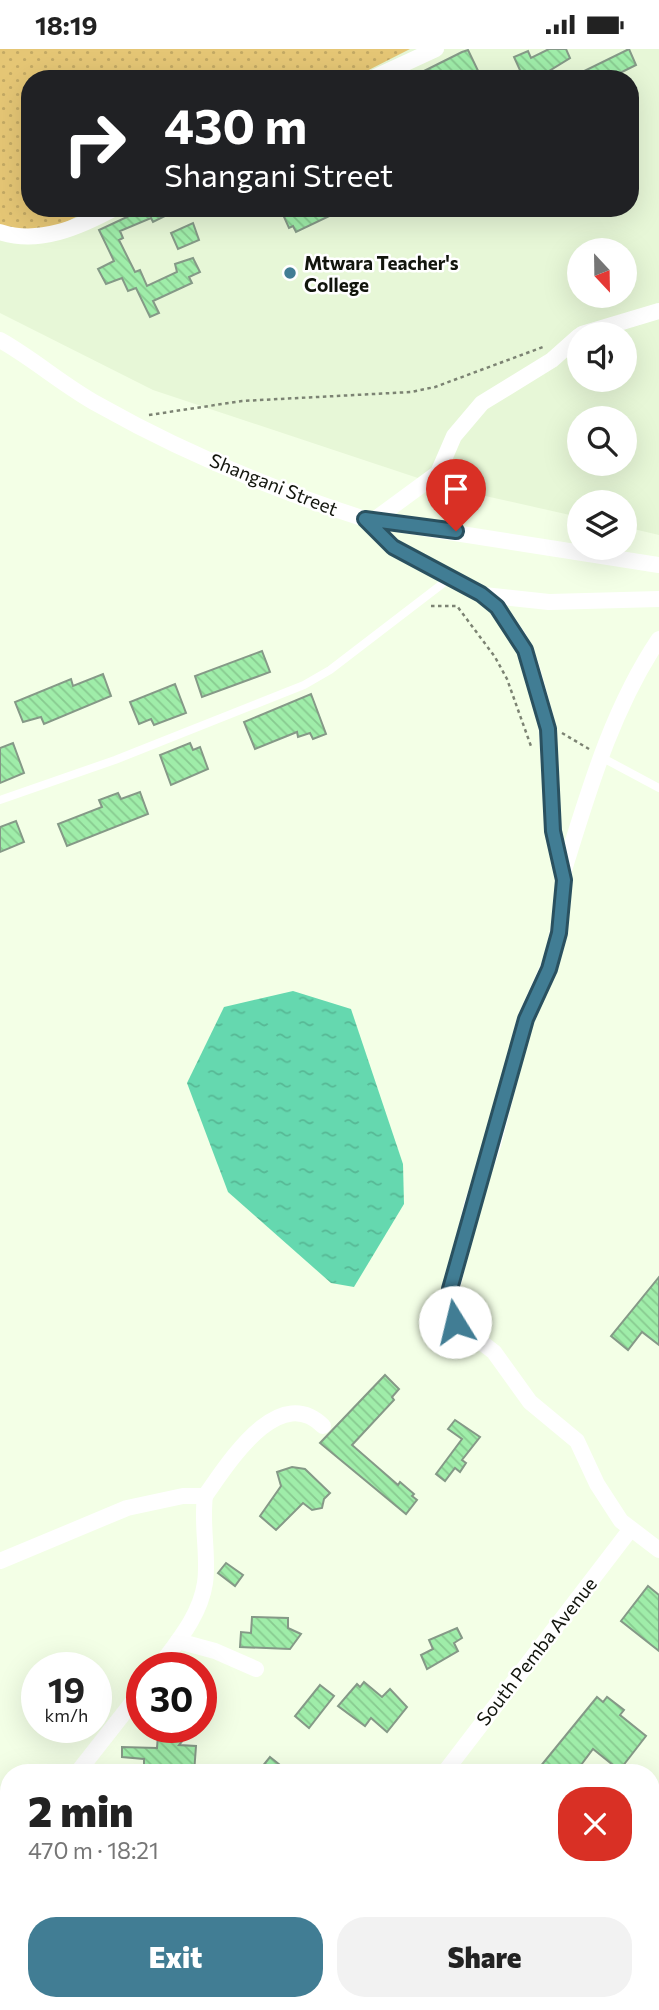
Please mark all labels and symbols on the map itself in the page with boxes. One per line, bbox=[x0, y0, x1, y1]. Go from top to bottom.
north arrow bbox=[567, 238, 637, 308]
place label: Mtwara Teacher's College bbox=[304, 251, 459, 296]
marker: Mtwara Teacher's College bbox=[282, 265, 298, 281]
street label: Shangani Street bbox=[207, 448, 342, 520]
pin bbox=[426, 459, 486, 531]
position arrow bbox=[418, 1285, 492, 1359]
street label: South Pemba Avenue bbox=[471, 1572, 601, 1730]
speed limit sign: 30 bbox=[126, 1652, 217, 1743]

